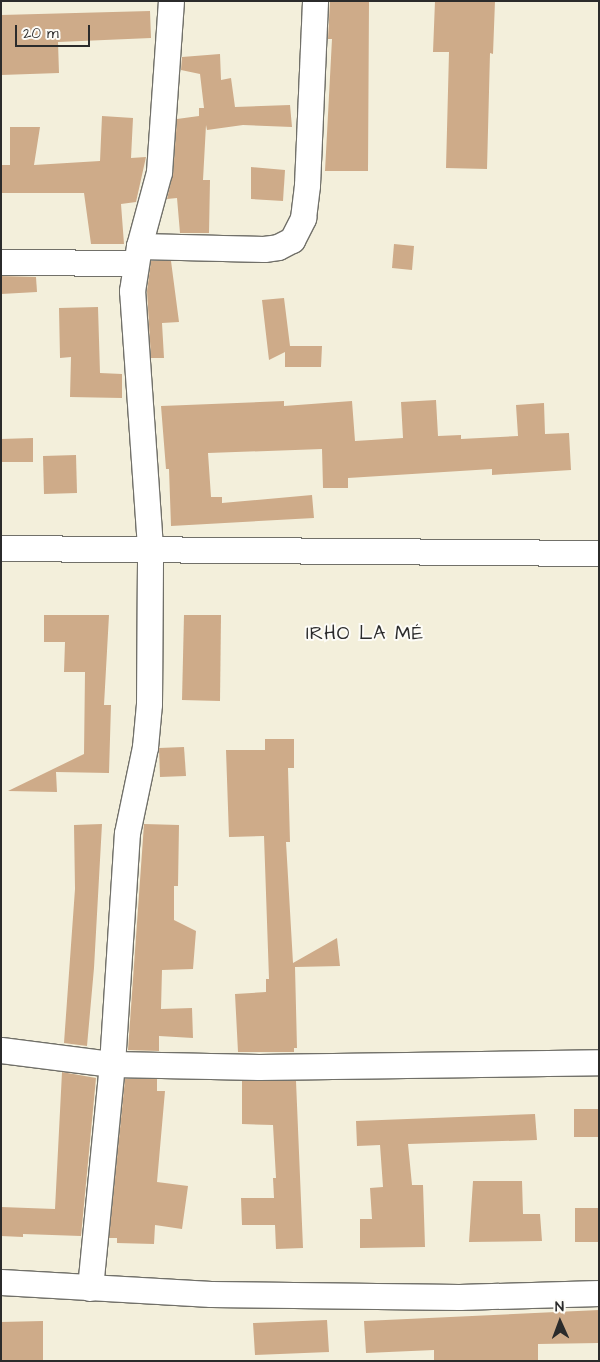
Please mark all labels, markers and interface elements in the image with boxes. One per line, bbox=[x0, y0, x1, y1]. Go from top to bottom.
scale bar bbox=[18, 15, 92, 47]
text: 20 m bbox=[23, 23, 59, 44]
district label: IRHO LA MÉ bbox=[305, 623, 425, 645]
north arrow bbox=[535, 1297, 585, 1347]
text: N bbox=[555, 1297, 564, 1317]

